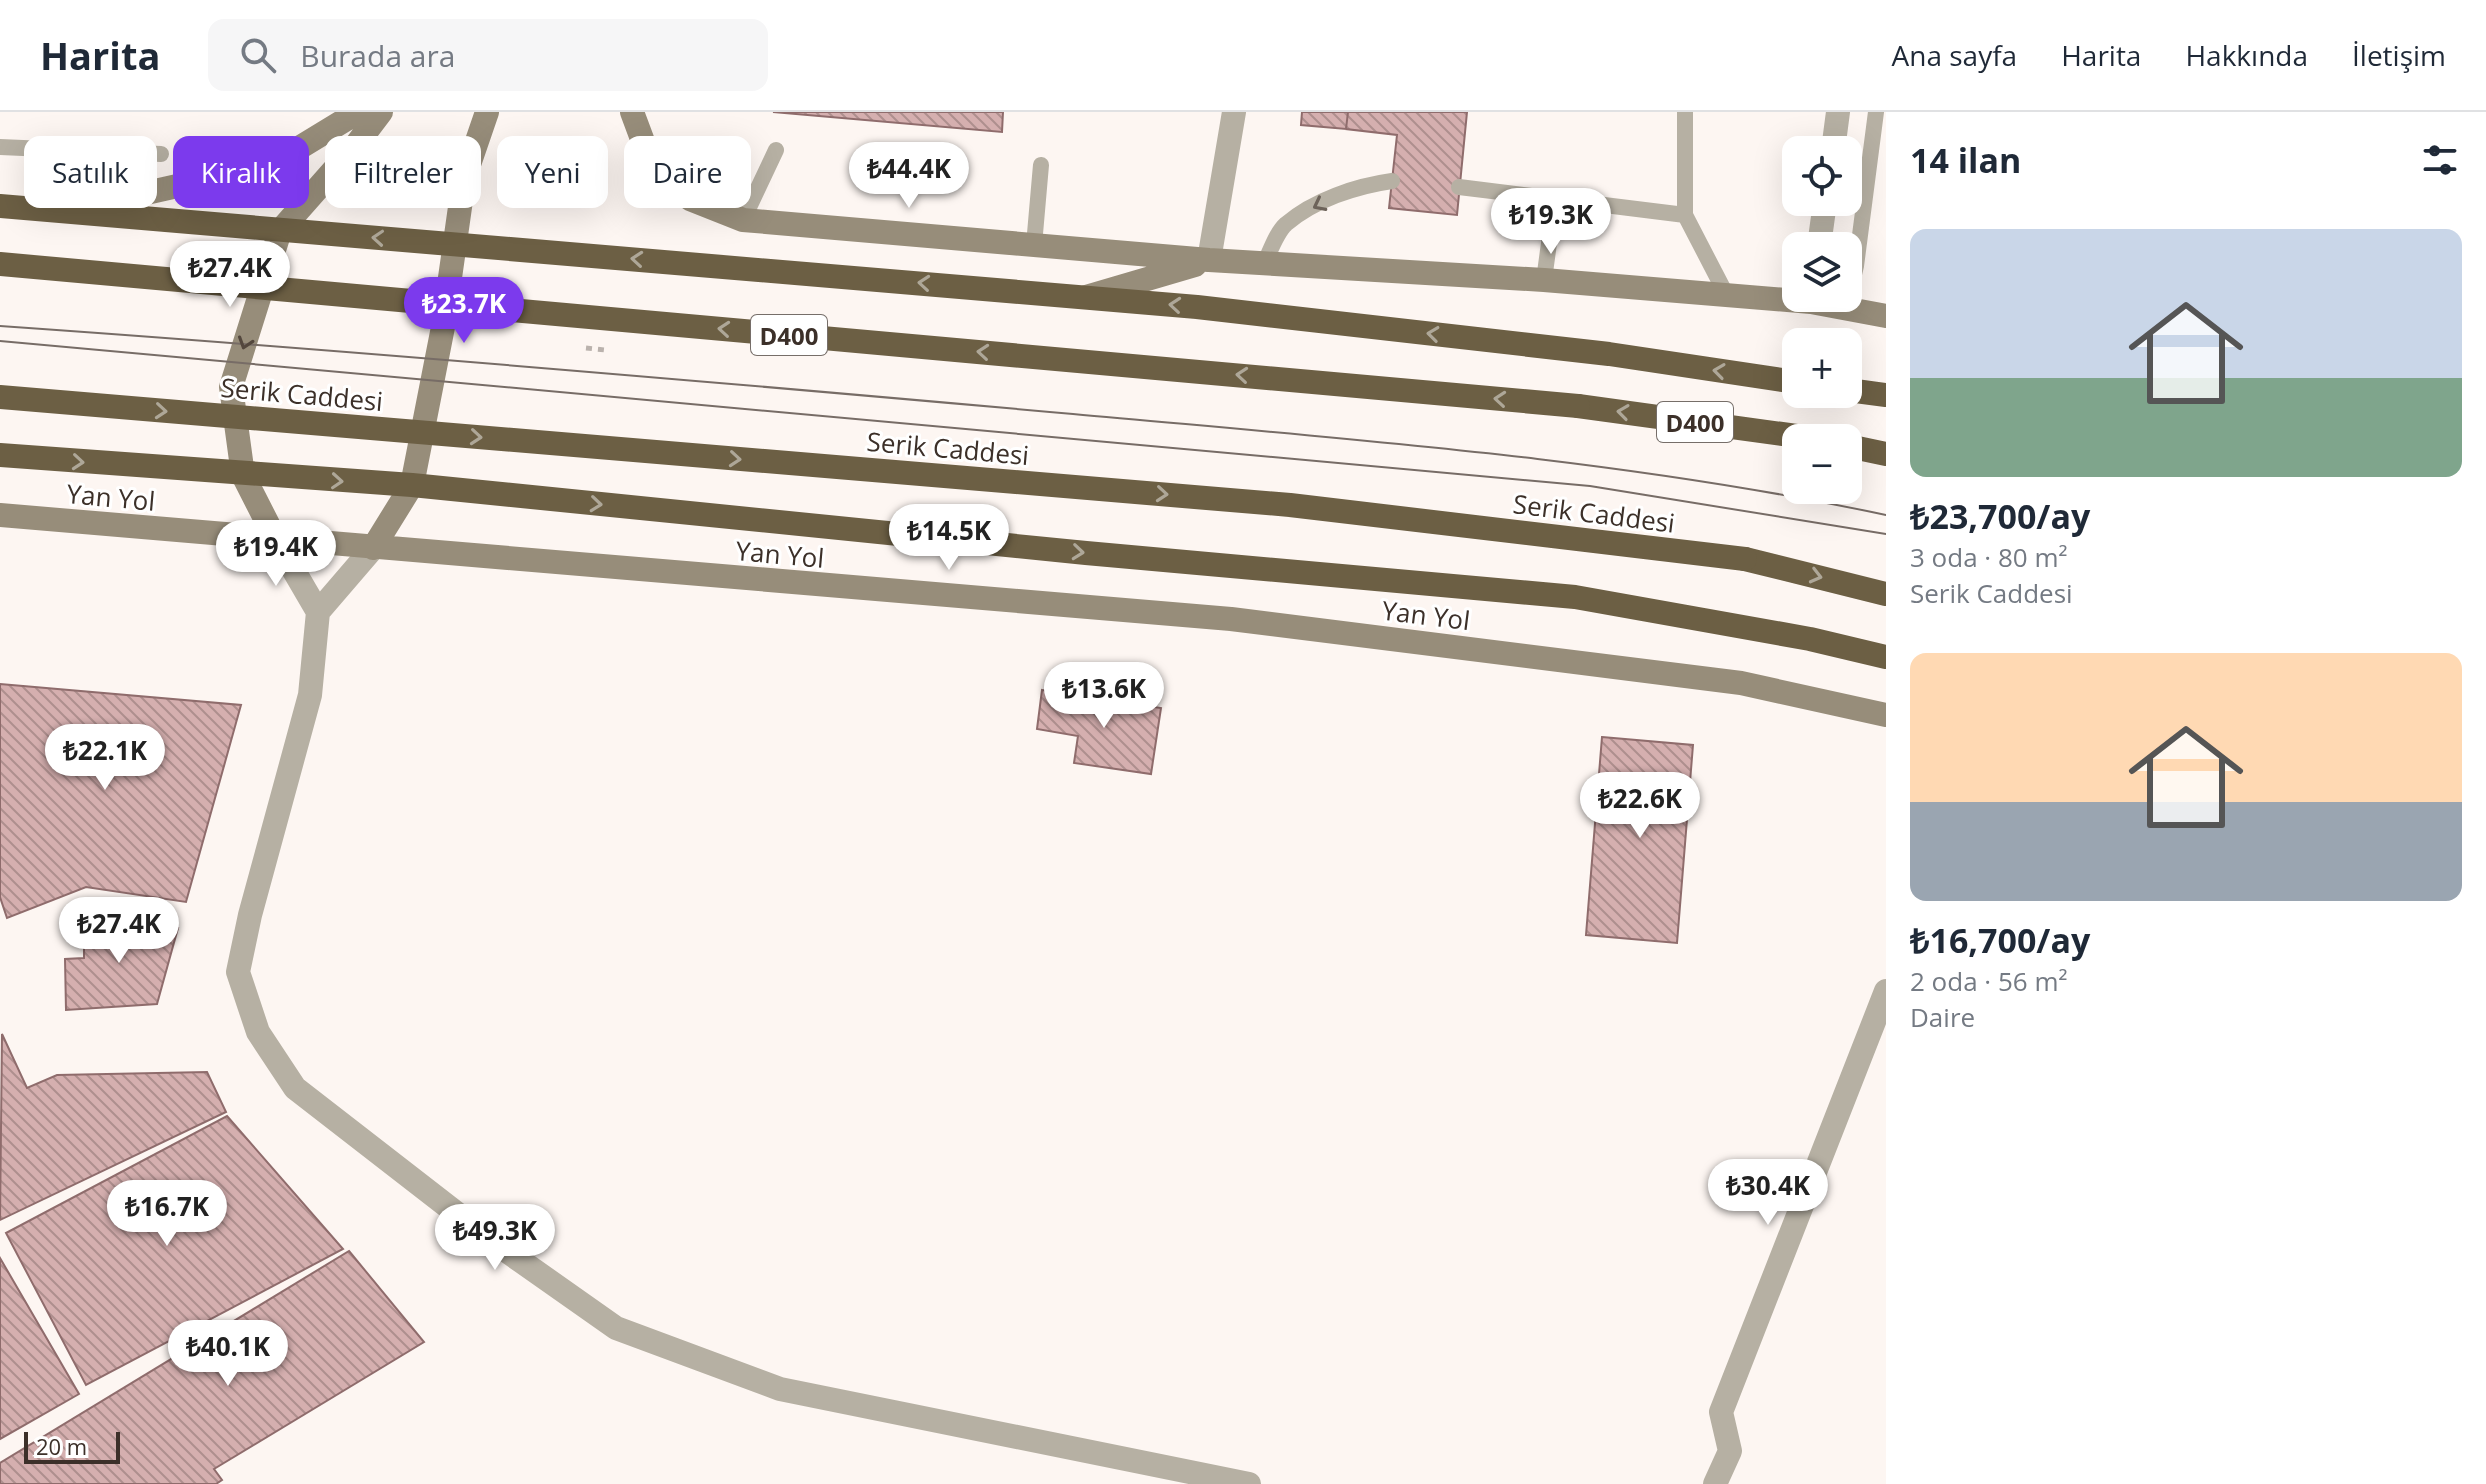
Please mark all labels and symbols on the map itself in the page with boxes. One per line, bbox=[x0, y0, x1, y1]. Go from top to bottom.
pin: ₺44.4K bbox=[844, 142, 974, 210]
pin: ₺19.3K bbox=[1486, 188, 1616, 256]
one-way arrow bbox=[1312, 196, 1327, 211]
one-way arrow bbox=[371, 230, 384, 247]
pin: ₺27.4K bbox=[165, 241, 295, 309]
one-way arrow bbox=[630, 251, 643, 268]
one-way arrow bbox=[917, 275, 930, 292]
pin: ₺23.7K bbox=[399, 277, 529, 345]
one-way arrow bbox=[1168, 297, 1181, 314]
road number: D400 bbox=[751, 315, 827, 355]
one-way arrow bbox=[717, 321, 730, 338]
one-way arrow bbox=[1426, 326, 1439, 343]
one-way arrow bbox=[238, 336, 254, 350]
one-way arrow bbox=[976, 344, 989, 361]
one-way arrow bbox=[1712, 363, 1726, 380]
one-way arrow bbox=[1235, 367, 1248, 384]
street label: Serik Caddesi bbox=[219, 369, 385, 419]
one-way arrow bbox=[1494, 390, 1507, 407]
one-way arrow bbox=[155, 402, 168, 419]
road number: D400 bbox=[1657, 402, 1733, 442]
one-way arrow bbox=[1616, 404, 1630, 421]
street label: Serik Caddesi bbox=[865, 423, 1031, 473]
one-way arrow bbox=[470, 428, 483, 445]
one-way arrow bbox=[729, 450, 742, 467]
one-way arrow bbox=[72, 453, 85, 470]
one-way arrow bbox=[331, 472, 344, 489]
street label: Yan Yol bbox=[65, 475, 157, 519]
one-way arrow bbox=[1156, 485, 1169, 502]
street label: Serik Caddesi bbox=[1511, 485, 1677, 541]
one-way arrow bbox=[590, 495, 603, 512]
pin: ₺14.5K bbox=[884, 504, 1014, 572]
pin: ₺19.4K bbox=[211, 520, 341, 588]
street label: Yan Yol bbox=[734, 532, 826, 576]
one-way arrow bbox=[1072, 543, 1085, 560]
one-way arrow bbox=[1808, 567, 1822, 584]
street label: Yan Yol bbox=[1380, 592, 1472, 638]
pin: ₺13.6K bbox=[1039, 662, 1169, 730]
pin: ₺22.1K bbox=[40, 724, 170, 792]
pin: ₺22.6K bbox=[1575, 772, 1705, 840]
pin: ₺27.4K bbox=[54, 897, 184, 965]
pin: ₺30.4K bbox=[1703, 1159, 1833, 1227]
pin: ₺16.7K bbox=[102, 1180, 232, 1248]
pin: ₺49.3K bbox=[430, 1204, 560, 1272]
pin: ₺40.1K bbox=[163, 1320, 293, 1388]
scale bar bbox=[24, 1428, 120, 1464]

